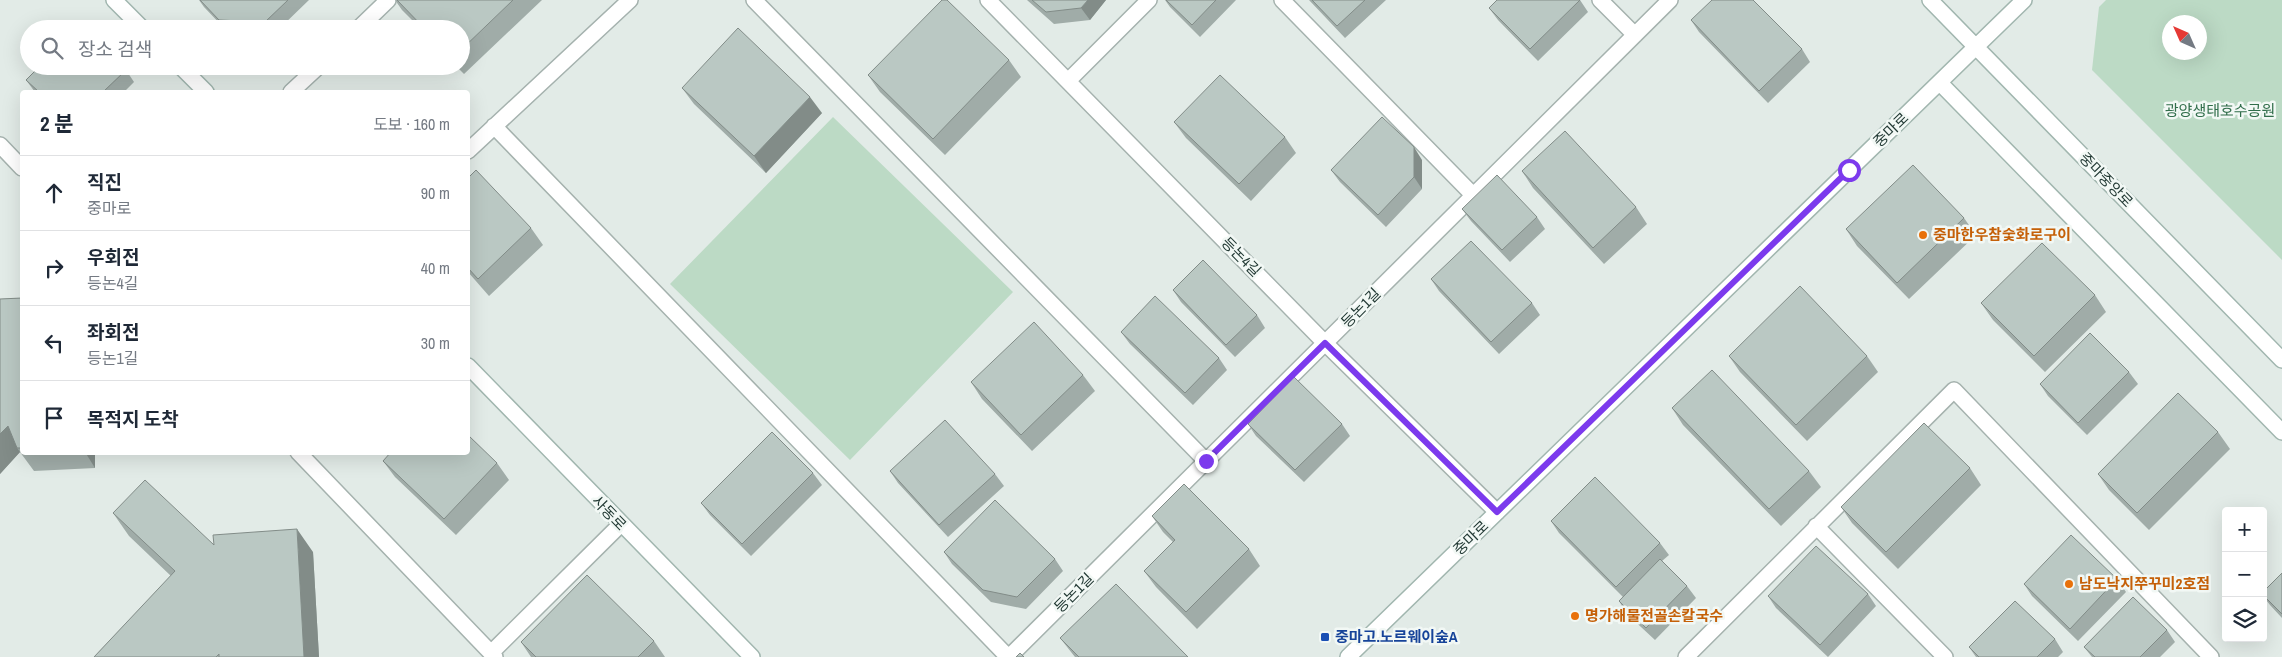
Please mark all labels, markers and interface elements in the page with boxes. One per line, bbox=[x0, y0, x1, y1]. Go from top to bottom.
north arrow bbox=[2162, 15, 2207, 60]
search box bbox=[20, 20, 470, 75]
icon: search bbox=[38, 34, 66, 62]
text: 장소 검색 bbox=[78, 36, 152, 62]
park label: 광양생태호수공원 bbox=[2165, 100, 2275, 121]
street label: 중마로 bbox=[1868, 108, 1913, 152]
text: 2 분 bbox=[40, 109, 74, 138]
text: 도보 · 160 m bbox=[373, 113, 450, 135]
street label: 중마중앙로 bbox=[2075, 148, 2138, 212]
route start bbox=[1838, 159, 1861, 182]
text: 직진 bbox=[87, 169, 122, 195]
icon: ahead bbox=[40, 179, 68, 207]
text: 90 m bbox=[421, 182, 450, 204]
text: 중마로 bbox=[87, 197, 131, 219]
place label: 중마한우참숯화로구이 bbox=[1933, 224, 2071, 245]
marker: 중마한우참숯화로구이 bbox=[1917, 229, 1929, 241]
street label: 등논4길 bbox=[1217, 232, 1266, 281]
text: 우회전 bbox=[87, 244, 139, 270]
icon: right bbox=[40, 254, 68, 282]
text: 40 m bbox=[421, 257, 450, 279]
text: 등논4길 bbox=[87, 272, 138, 294]
street label: 등논1길 bbox=[1336, 283, 1385, 332]
text: 좌회전 bbox=[87, 319, 139, 345]
icon: left bbox=[40, 329, 68, 357]
text: 30 m bbox=[421, 332, 450, 354]
text: 등논1길 bbox=[87, 347, 138, 369]
icon: arrive bbox=[40, 404, 68, 432]
text: 목적지 도착 bbox=[87, 406, 179, 432]
route end bbox=[1195, 450, 1218, 473]
street label: 사동로 bbox=[587, 490, 631, 535]
map controls bbox=[2222, 507, 2267, 642]
button: + bbox=[2222, 507, 2267, 552]
street label: 중마로 bbox=[1448, 516, 1493, 560]
button: − bbox=[2222, 552, 2267, 597]
street label: 등논1길 bbox=[1049, 568, 1098, 617]
place label: 남도낙지쭈꾸미2호점 bbox=[2079, 573, 2210, 594]
marker: 남도낙지쭈꾸미2호점 bbox=[2063, 578, 2075, 590]
button: layers bbox=[2222, 597, 2267, 642]
place label: 명가해물전골손칼국수 bbox=[1585, 605, 1723, 626]
marker: 명가해물전골손칼국수 bbox=[1569, 610, 1581, 622]
place label: 중마고.노르웨이숲A bbox=[1335, 626, 1458, 647]
marker: 중마고.노르웨이숲A bbox=[1319, 631, 1331, 643]

